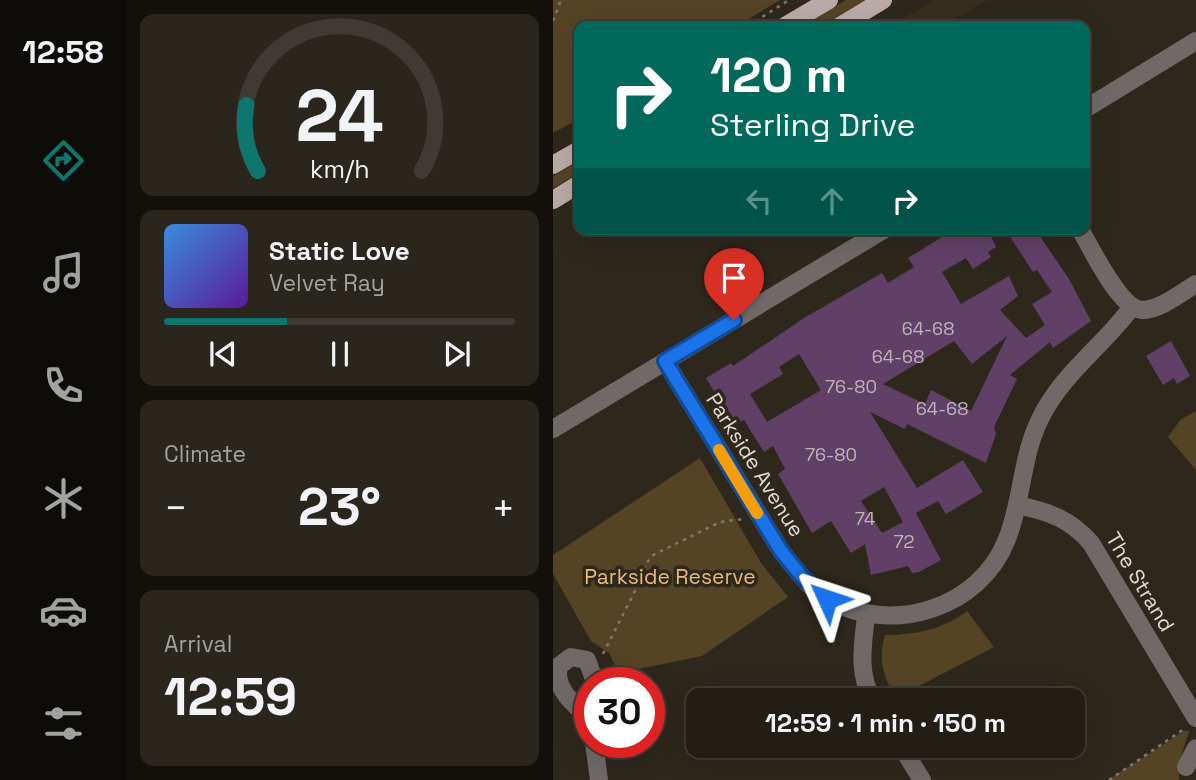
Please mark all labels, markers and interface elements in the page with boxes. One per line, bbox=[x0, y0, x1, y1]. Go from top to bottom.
text: 12:58 bbox=[22, 32, 104, 72]
text: 120 m bbox=[710, 44, 847, 106]
icon: right bbox=[595, 49, 686, 140]
text: 24 bbox=[295, 69, 384, 162]
text: Sterling Drive bbox=[710, 105, 916, 145]
icon: directions bbox=[39, 136, 88, 185]
text: km/h bbox=[310, 153, 369, 185]
icon: left bbox=[740, 182, 778, 220]
icon: ahead bbox=[813, 182, 851, 220]
icon: right bbox=[886, 182, 924, 220]
text: Static Love bbox=[269, 234, 410, 268]
icon: music bbox=[39, 248, 88, 297]
pin bbox=[704, 248, 764, 320]
icon: arrive bbox=[715, 259, 753, 297]
text: Velvet Ray bbox=[269, 268, 385, 298]
house number: 64-68 bbox=[902, 317, 954, 340]
icon: previous bbox=[204, 335, 242, 373]
icon: pause bbox=[321, 335, 359, 373]
icon: next bbox=[438, 335, 476, 373]
house number: 64-68 bbox=[872, 345, 924, 368]
icon: phone bbox=[39, 361, 88, 410]
house number: 76-80 bbox=[825, 375, 877, 398]
street label: Parkside Avenue bbox=[700, 388, 811, 542]
house number: 64-68 bbox=[916, 397, 968, 420]
text: Climate bbox=[164, 439, 246, 469]
house number: 76-80 bbox=[805, 443, 857, 466]
icon: climate bbox=[39, 474, 88, 523]
text: 23° bbox=[298, 474, 381, 540]
text: − bbox=[164, 484, 188, 532]
text: + bbox=[491, 484, 515, 532]
house number: 74 bbox=[855, 507, 875, 530]
street label: The Strand bbox=[1100, 527, 1181, 637]
house number: 72 bbox=[894, 530, 914, 553]
position arrow bbox=[790, 562, 864, 636]
park label: Parkside Reserve bbox=[584, 563, 756, 590]
icon: car bbox=[39, 586, 88, 635]
text: Arrival bbox=[164, 629, 232, 659]
text: 12:59 bbox=[164, 664, 297, 730]
speed limit sign: 30 bbox=[574, 667, 665, 758]
icon: filters bbox=[39, 699, 88, 748]
text: 12:59 · 1 min · 150 m bbox=[765, 706, 1006, 740]

